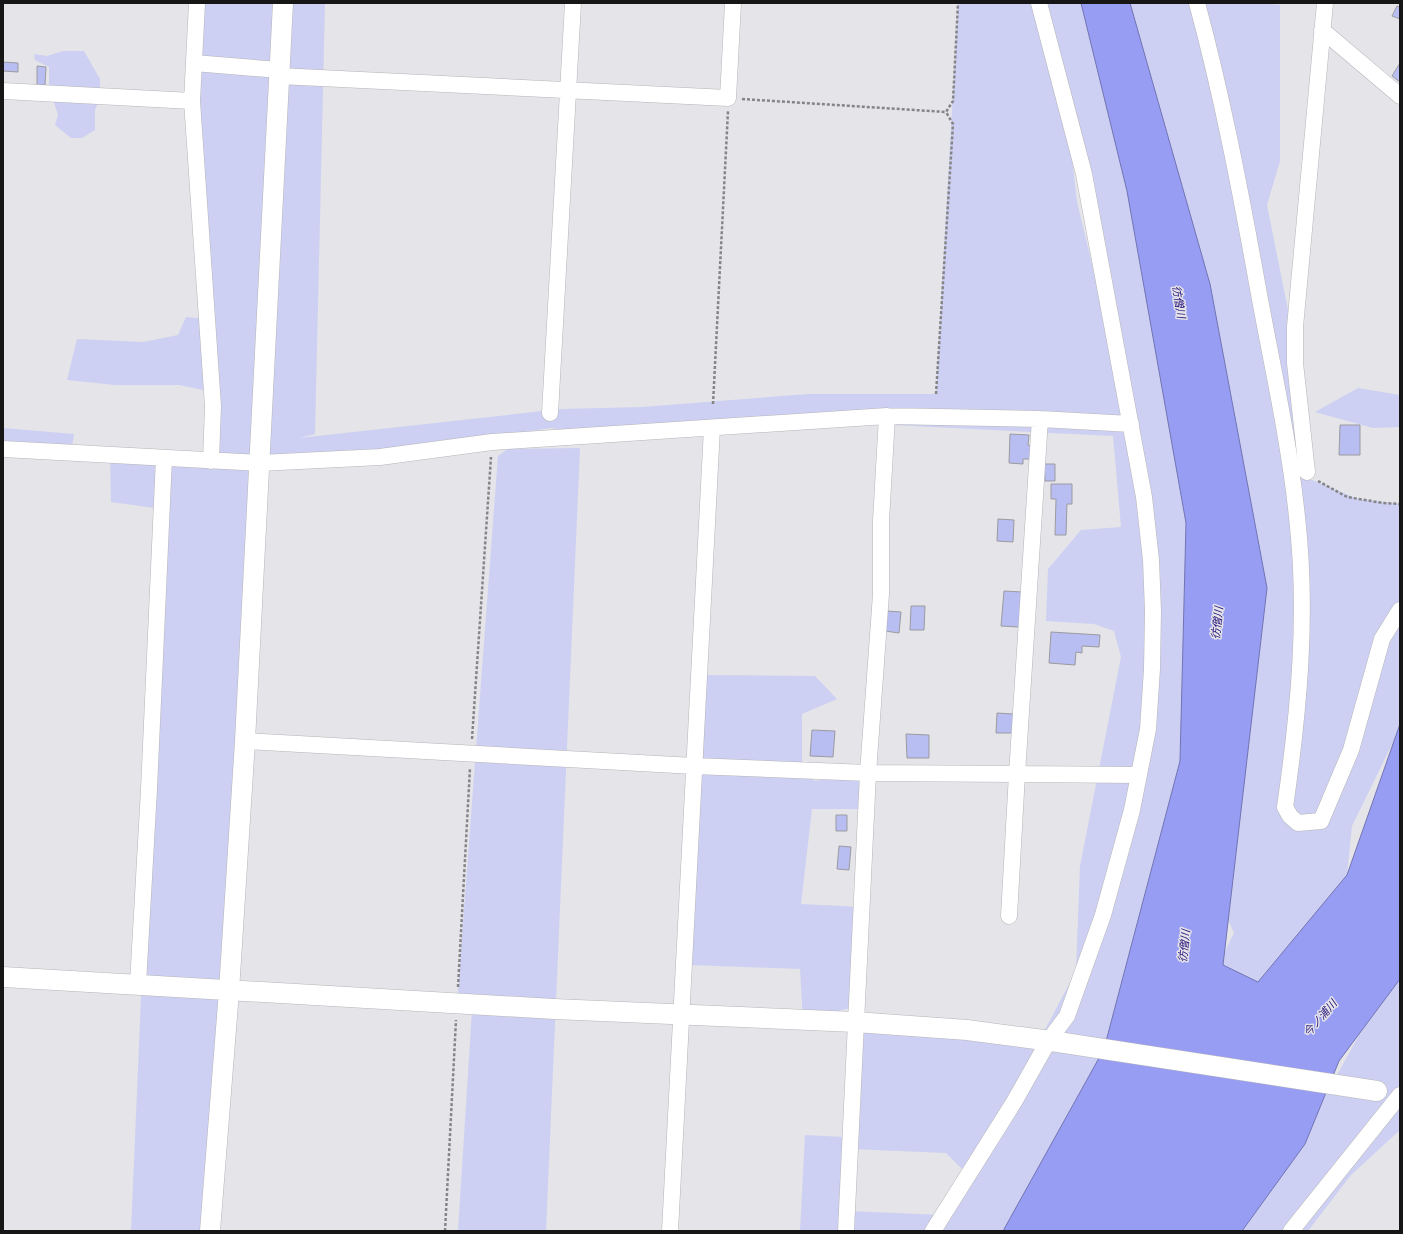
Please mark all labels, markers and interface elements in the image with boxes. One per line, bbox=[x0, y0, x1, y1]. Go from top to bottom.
water label: 彷僧川 bbox=[1170, 285, 1189, 320]
water label: 彷僧川 bbox=[1208, 605, 1226, 640]
water label: 彷僧川 bbox=[1175, 928, 1193, 963]
water label: 今ノ浦川 bbox=[1300, 996, 1340, 1039]

